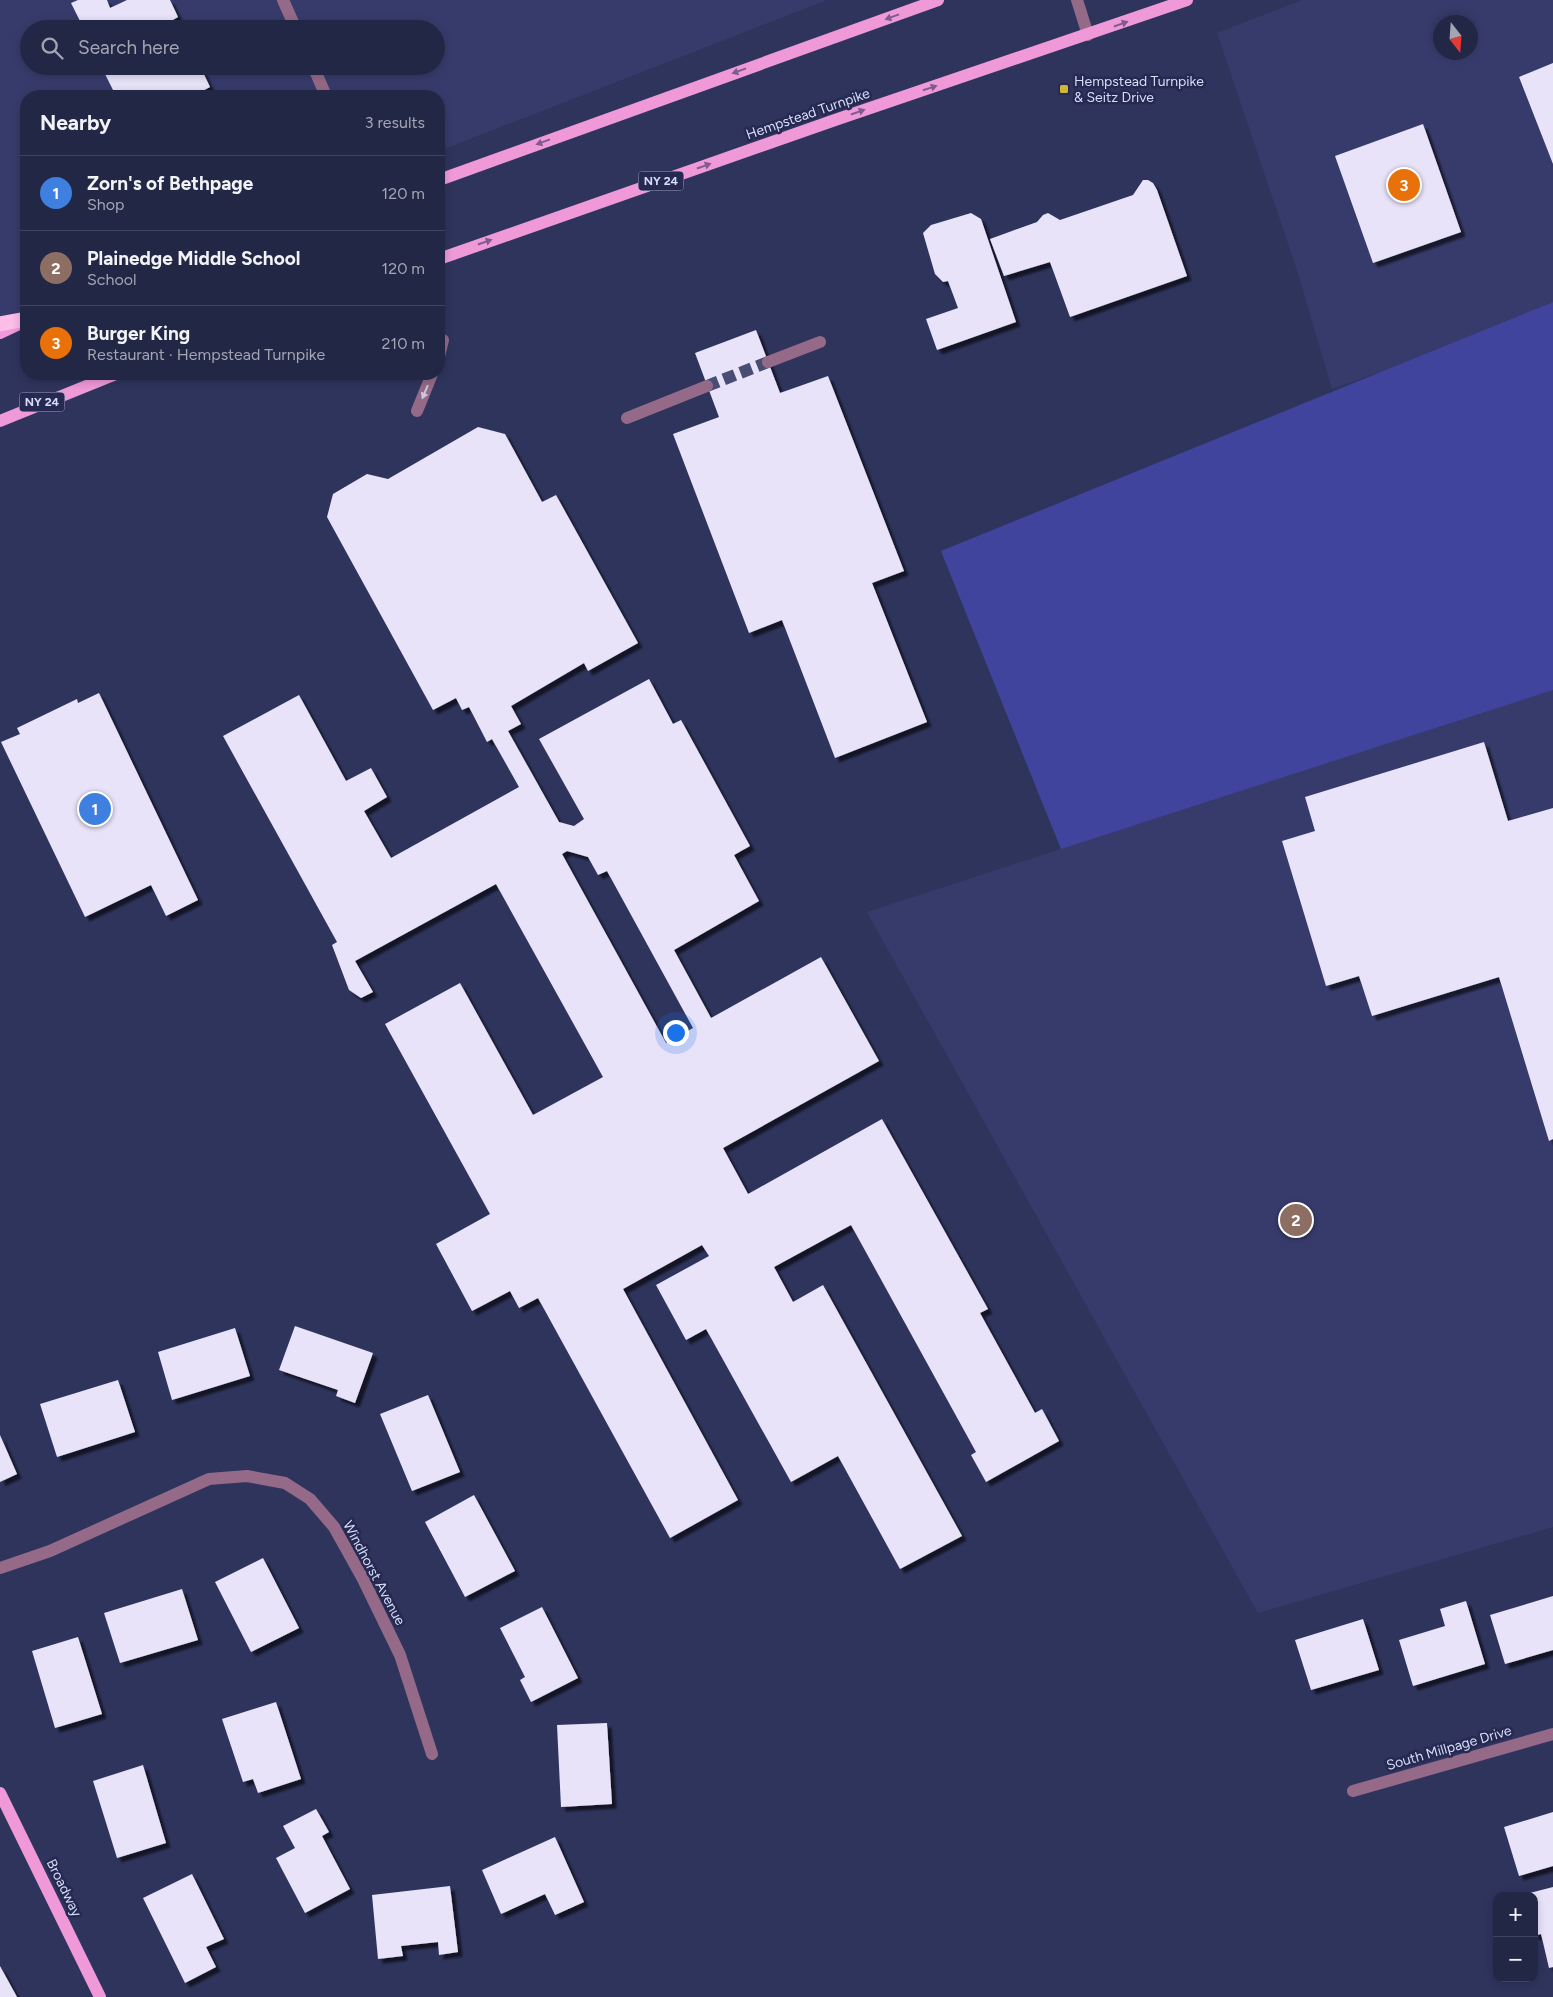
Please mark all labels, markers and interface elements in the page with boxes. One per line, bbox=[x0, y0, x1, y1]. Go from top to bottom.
one-way arrow bbox=[885, 14, 900, 21]
north arrow bbox=[1433, 15, 1478, 60]
one-way arrow bbox=[1113, 19, 1128, 27]
search box bbox=[20, 20, 445, 75]
icon: search bbox=[38, 34, 66, 62]
text: Search here bbox=[78, 36, 180, 59]
one-way arrow bbox=[732, 68, 747, 76]
place label: Hempstead Turnpike & Seitz Drive bbox=[1074, 73, 1204, 106]
one-way arrow bbox=[923, 83, 938, 91]
marker: Hempstead Turnpike & Seitz Drive bbox=[1058, 83, 1070, 95]
street label: Hempstead Turnpike bbox=[744, 85, 872, 143]
one-way arrow bbox=[850, 108, 865, 115]
text: Nearby bbox=[40, 110, 111, 135]
text: 3 results bbox=[365, 113, 425, 132]
one-way arrow bbox=[536, 139, 551, 146]
one-way arrow bbox=[697, 162, 712, 169]
pin: 3 bbox=[1388, 166, 1420, 204]
text: Zorn's of Bethpage bbox=[87, 172, 253, 195]
road number: NY 24 bbox=[638, 172, 684, 190]
text: 1 bbox=[53, 184, 59, 203]
text: 120 m bbox=[382, 184, 425, 203]
text: Shop bbox=[87, 195, 125, 214]
one-way arrow bbox=[478, 238, 493, 246]
text: Plainedge Middle School bbox=[87, 247, 300, 270]
text: 2 bbox=[51, 259, 61, 278]
text: 120 m bbox=[382, 259, 425, 278]
text: School bbox=[87, 270, 137, 289]
text: Burger King bbox=[87, 322, 190, 345]
text: 3 bbox=[52, 334, 60, 353]
text: 210 m bbox=[382, 334, 425, 353]
text: Restaurant · Hempstead Turnpike bbox=[87, 345, 325, 364]
one-way arrow bbox=[420, 385, 428, 399]
road number: NY 24 bbox=[20, 392, 64, 412]
pin: 1 bbox=[79, 790, 111, 828]
your location bbox=[663, 1020, 689, 1046]
pin: 2 bbox=[1280, 1201, 1312, 1239]
street label: Windhorst Avenue bbox=[339, 1518, 409, 1629]
street label: South Millpage Drive bbox=[1384, 1722, 1514, 1774]
street label: Broadway bbox=[43, 1856, 85, 1920]
map controls bbox=[1493, 1892, 1538, 1982]
button: + bbox=[1493, 1892, 1538, 1937]
button: − bbox=[1493, 1937, 1538, 1982]

